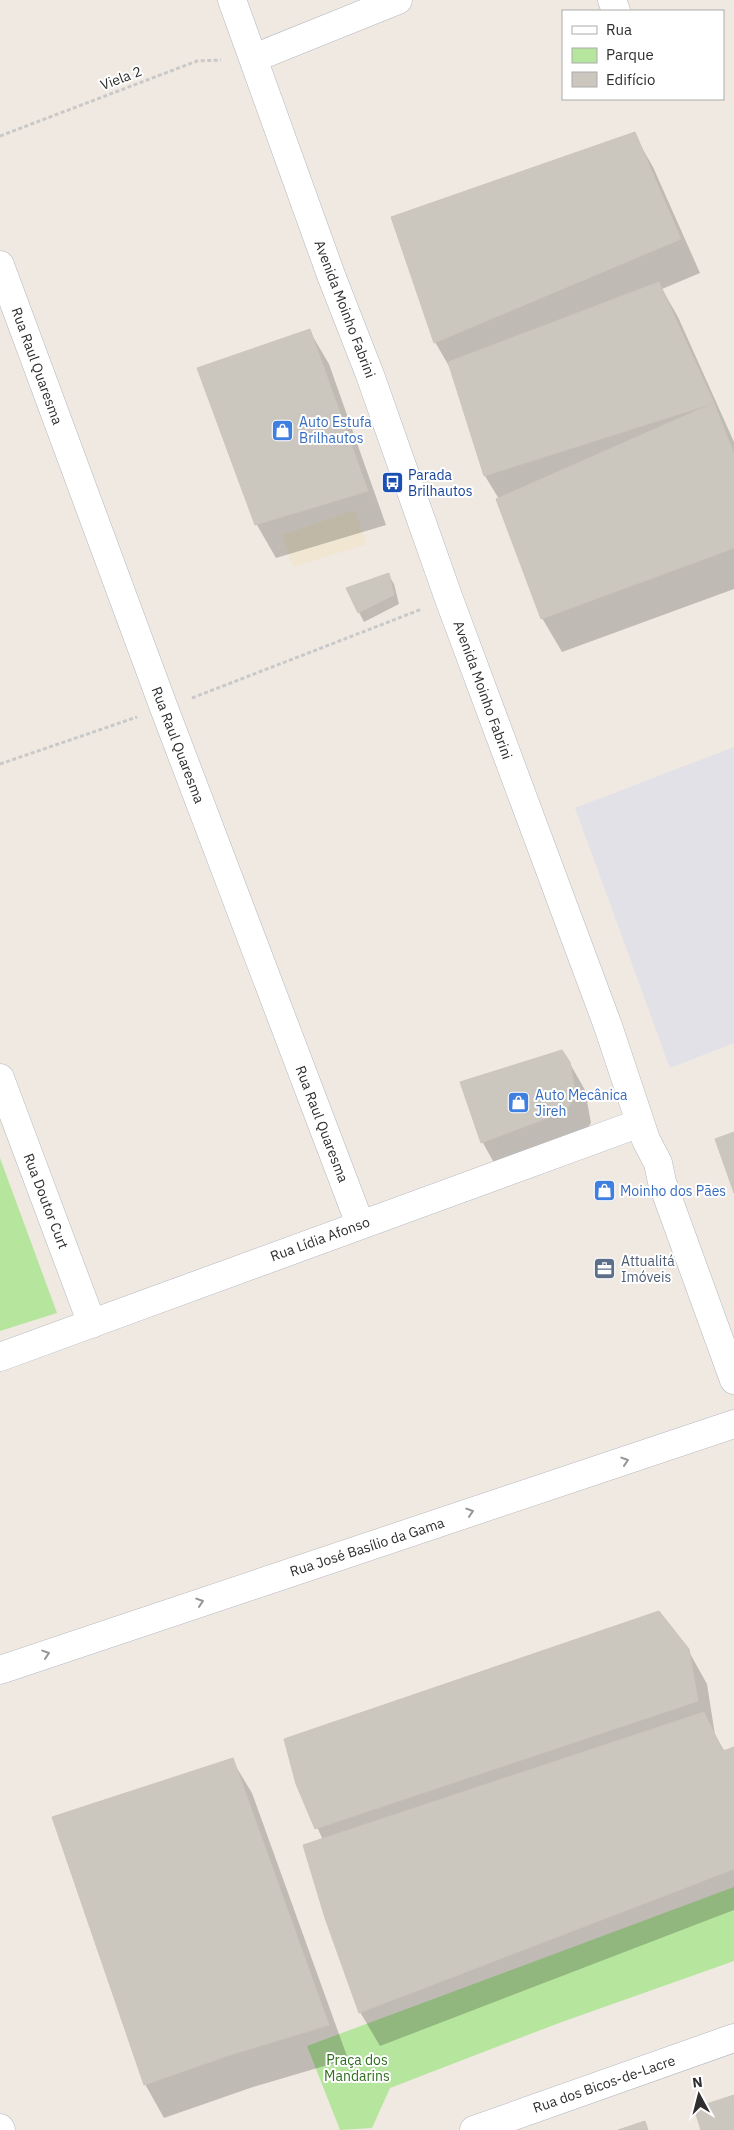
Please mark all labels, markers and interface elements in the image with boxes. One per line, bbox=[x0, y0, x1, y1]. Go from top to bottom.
legend bbox=[562, 10, 724, 100]
text: Rua bbox=[606, 20, 632, 39]
text: Parque bbox=[606, 45, 654, 64]
street label: Viela 2 bbox=[98, 62, 144, 94]
text: Edifício bbox=[606, 70, 655, 89]
street label: Avenida Moinho Fabrini bbox=[310, 238, 380, 380]
street label: Rua Raul Quaresma bbox=[7, 305, 67, 428]
place label: Auto Estufa Brilhautos bbox=[299, 413, 372, 447]
shop icon: Auto Estufa Brilhautos bbox=[271, 418, 295, 442]
place label: Parada Brilhautos bbox=[408, 466, 473, 500]
bus stop icon: Parada Brilhautos bbox=[380, 471, 404, 495]
street label: Avenida Moinho Fabrini bbox=[450, 618, 516, 762]
street label: Rua Raul Quaresma bbox=[147, 684, 209, 806]
street label: Rua Raul Quaresma bbox=[291, 1063, 353, 1185]
place label: Auto Mecânica Jireh bbox=[535, 1086, 628, 1120]
shop icon: Auto Mecânica Jireh bbox=[507, 1091, 531, 1115]
street label: Rua Doutor Curt bbox=[20, 1151, 72, 1251]
shop icon: Moinho dos Pães bbox=[592, 1179, 616, 1203]
place label: Moinho dos Pães bbox=[620, 1182, 726, 1200]
street label: Rua Lídia Afonso bbox=[268, 1213, 372, 1265]
place label: Attualitá Imóveis bbox=[621, 1252, 675, 1286]
office icon: Attualitá Imóveis bbox=[593, 1257, 617, 1281]
one-way arrow bbox=[620, 1456, 628, 1466]
one-way arrow bbox=[466, 1508, 474, 1518]
street label: Rua José Basílio da Gama bbox=[287, 1513, 447, 1581]
one-way arrow bbox=[195, 1598, 204, 1608]
one-way arrow bbox=[41, 1649, 50, 1659]
park label: Praça dos Mandarins bbox=[324, 2051, 390, 2085]
street label: Rua dos Bicos-de-Lacre bbox=[530, 2051, 678, 2117]
north arrow bbox=[674, 2070, 724, 2120]
text: N bbox=[691, 2073, 704, 2092]

